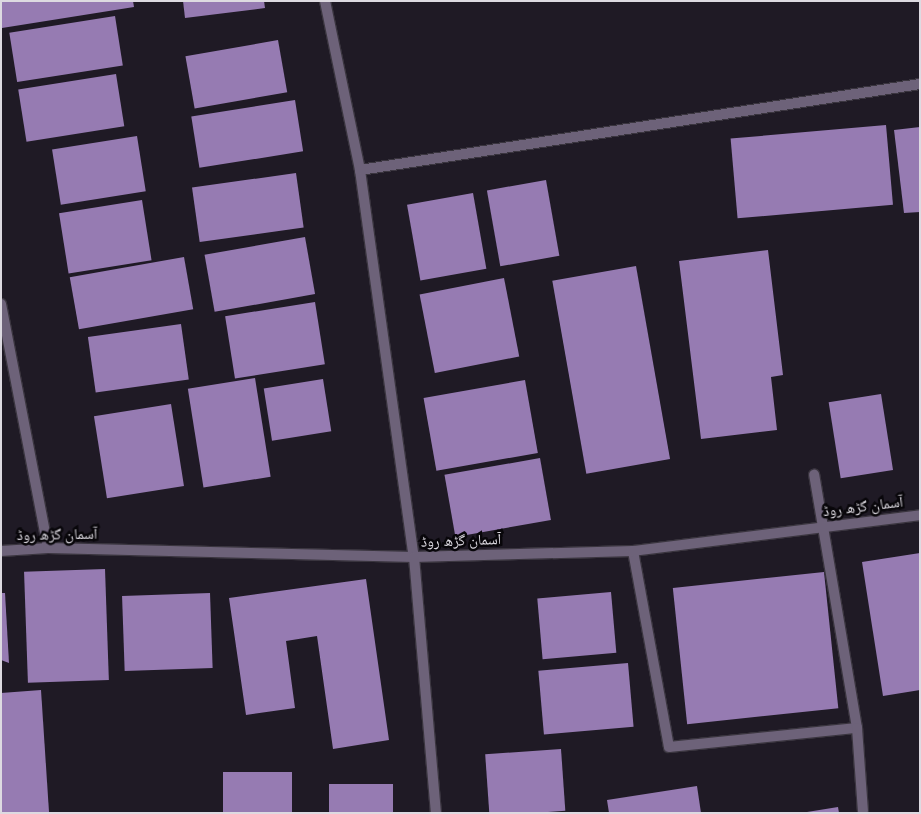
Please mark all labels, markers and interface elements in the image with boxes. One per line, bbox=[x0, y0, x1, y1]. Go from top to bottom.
street label: آسمان گڑھ روڈ bbox=[822, 493, 904, 521]
street label: آسمان گڑھ روڈ bbox=[17, 525, 97, 545]
street label: آسمان گڑھ روڈ bbox=[420, 531, 502, 551]

